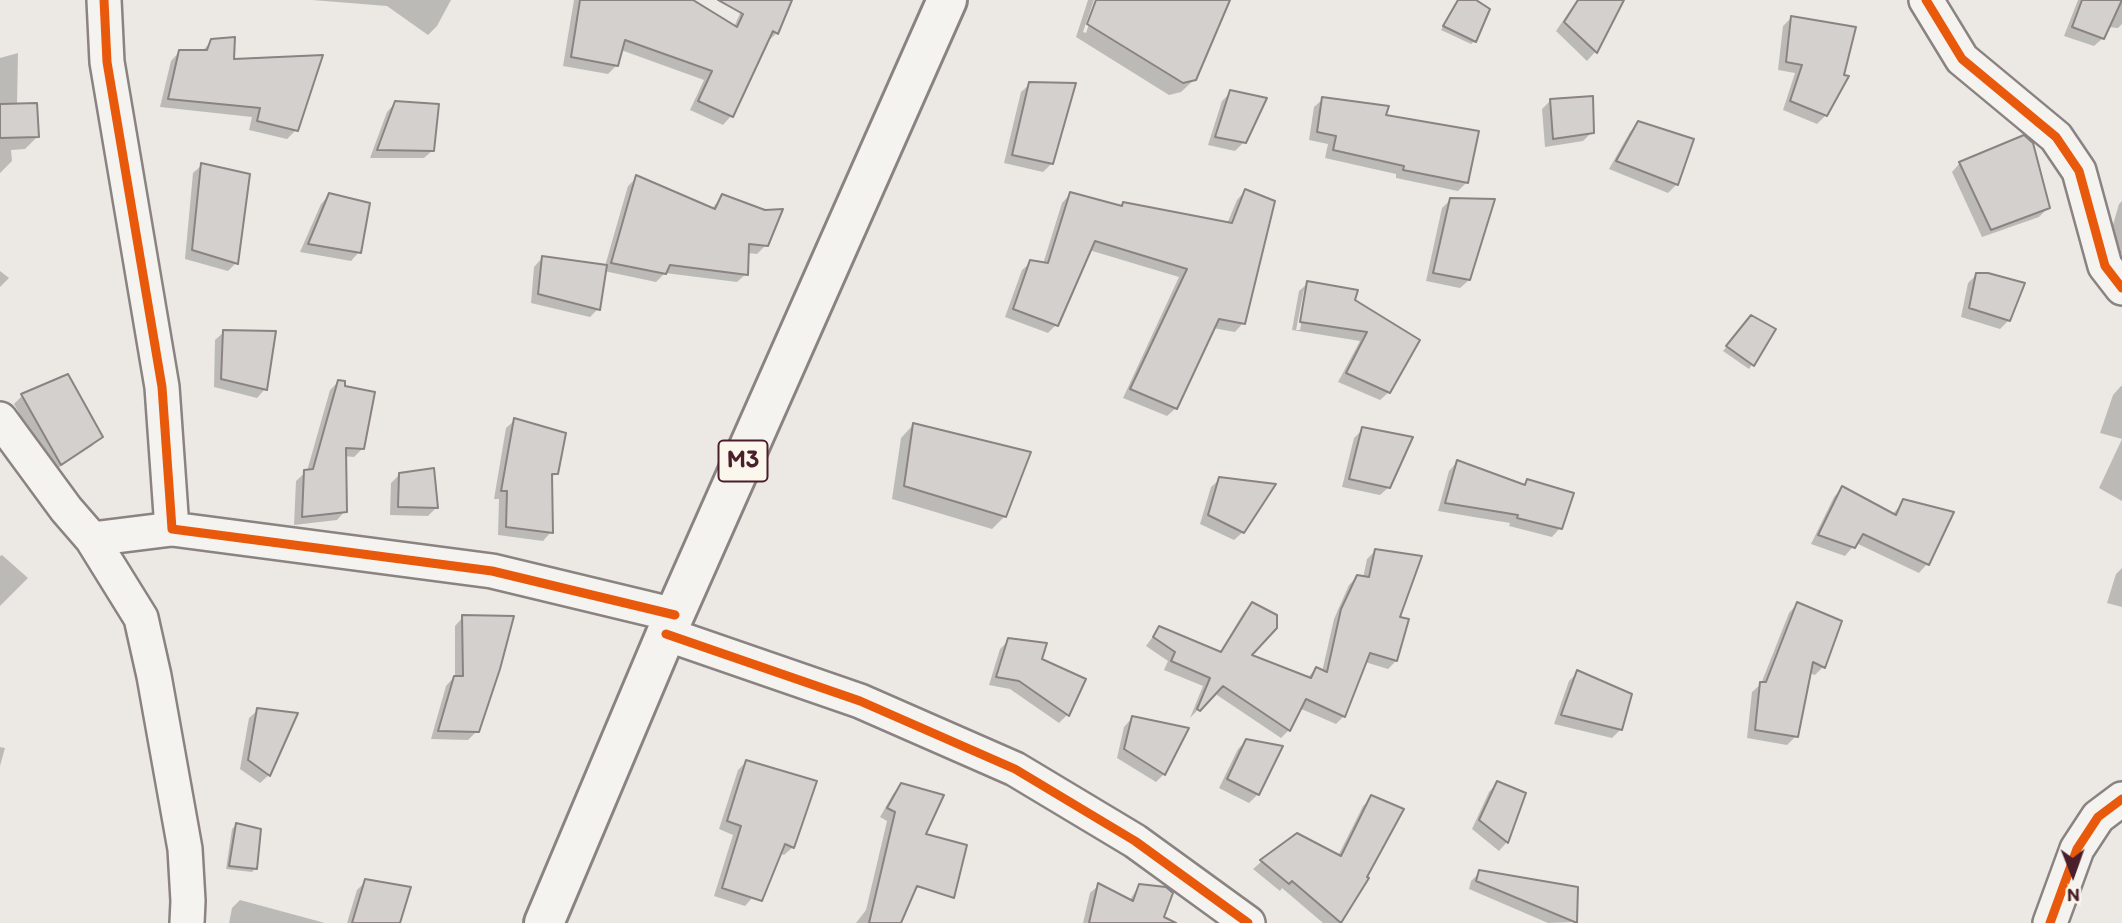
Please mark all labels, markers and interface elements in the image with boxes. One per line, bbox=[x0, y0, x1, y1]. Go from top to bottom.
road number: M3 bbox=[718, 440, 768, 482]
north arrow bbox=[2038, 839, 2108, 909]
text: N bbox=[2067, 884, 2080, 907]

